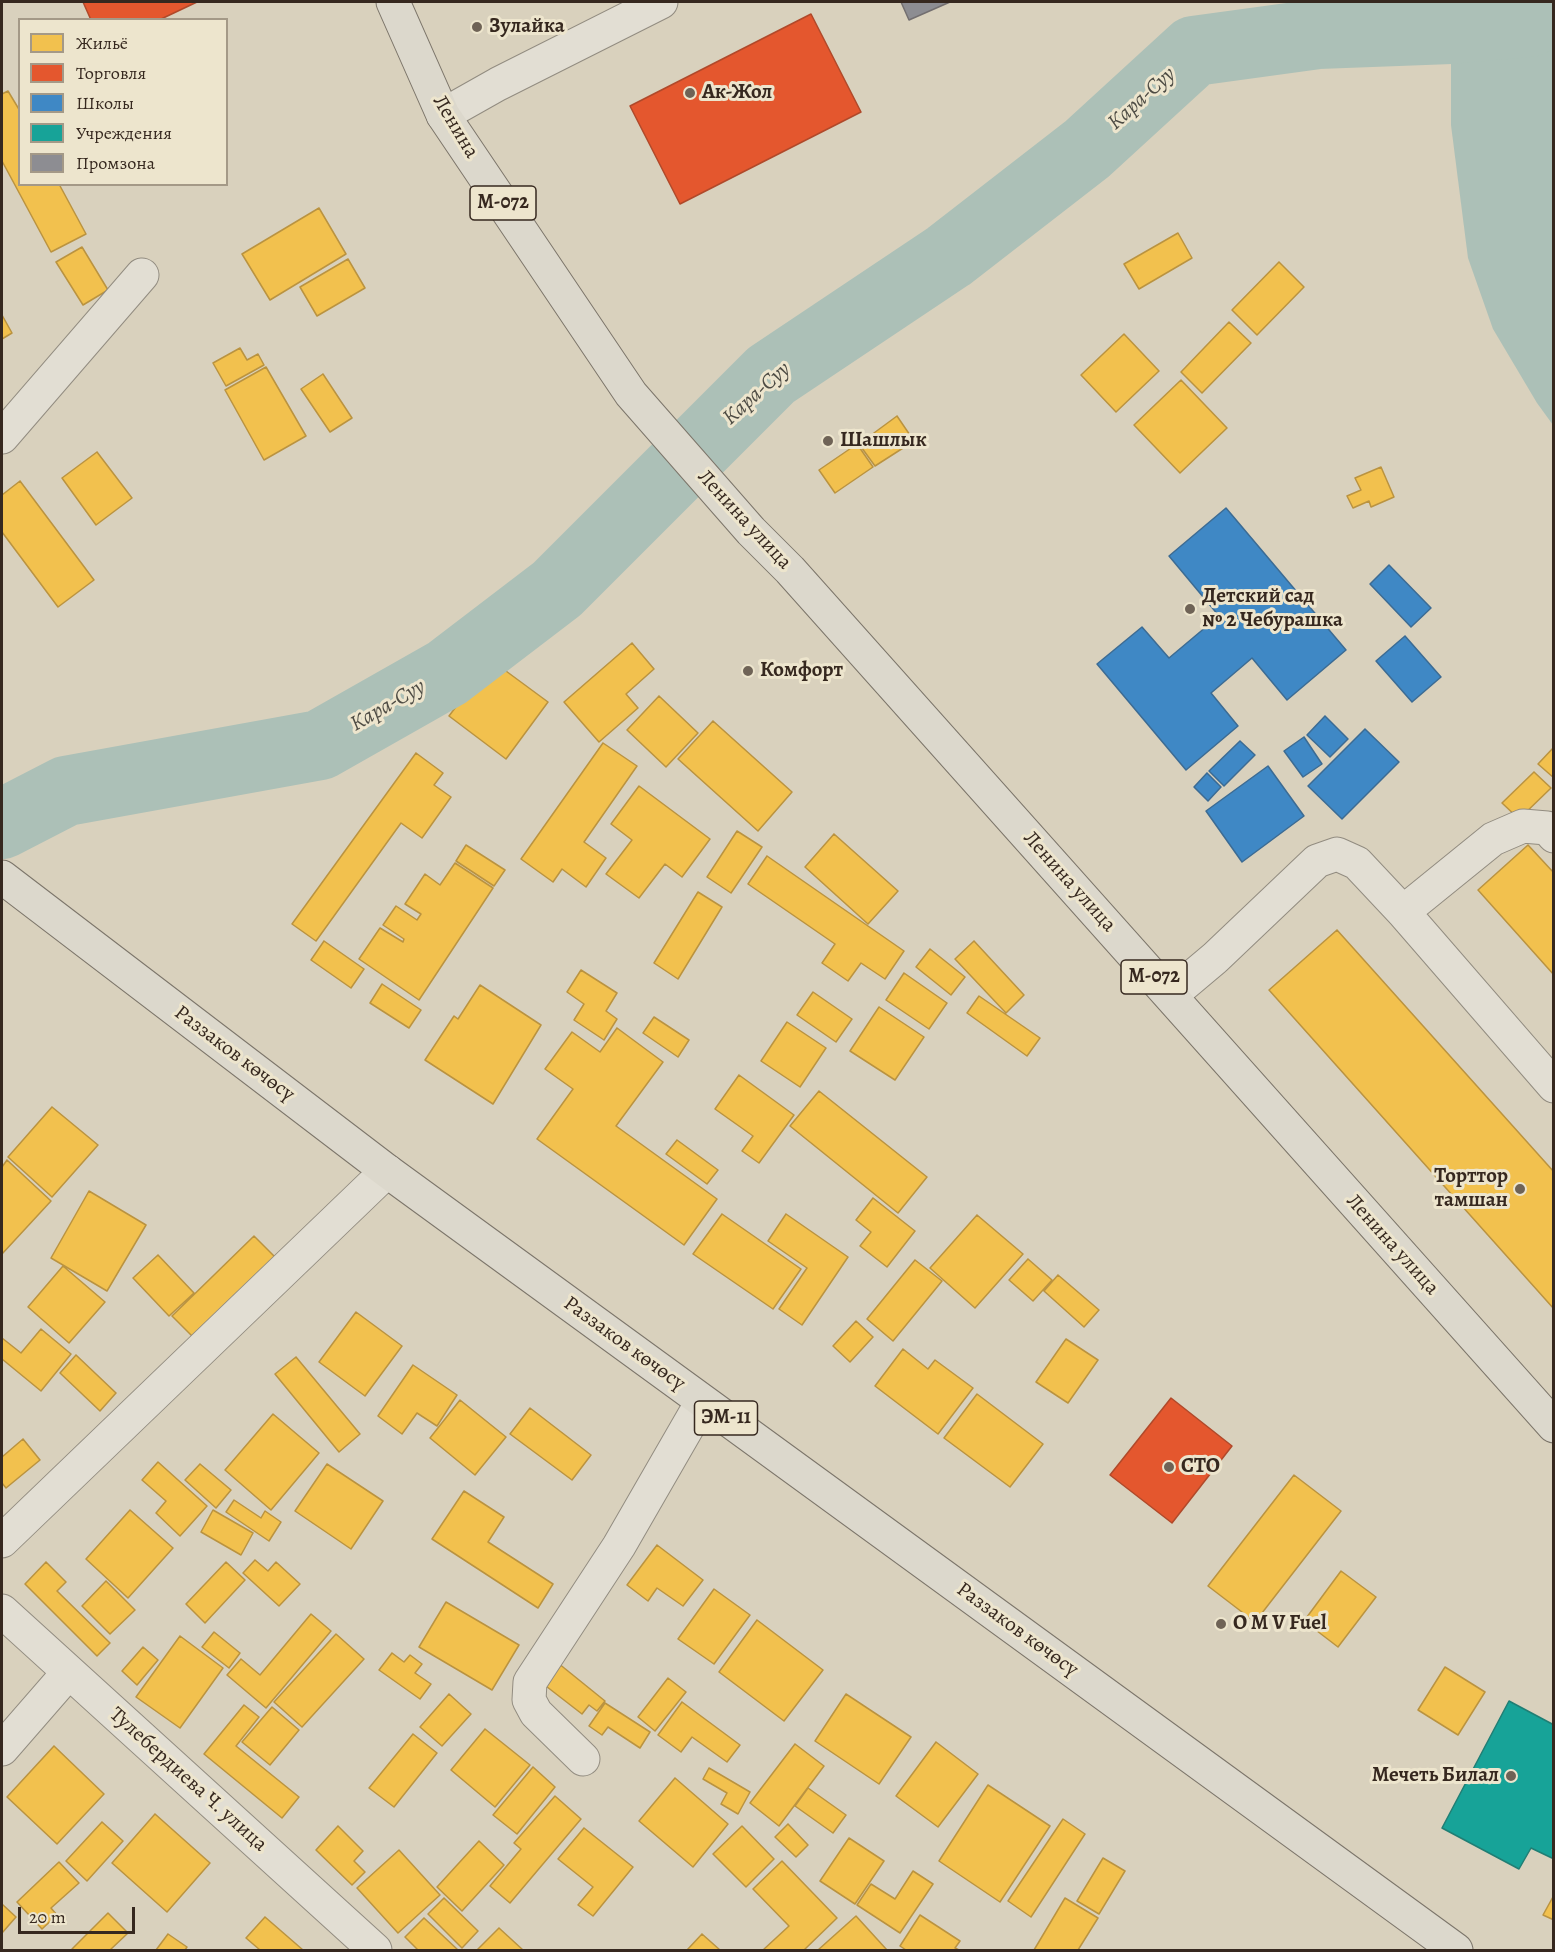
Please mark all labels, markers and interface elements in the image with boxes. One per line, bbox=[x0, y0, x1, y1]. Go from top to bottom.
place label: Зулайка bbox=[489, 14, 565, 40]
legend bbox=[18, 18, 228, 186]
marker: Зулайка bbox=[470, 20, 484, 34]
text: Жильё bbox=[76, 31, 128, 55]
text: Торговля bbox=[76, 61, 146, 85]
water label: Кара-Суу bbox=[1103, 62, 1181, 136]
place label: Ак-Жол bbox=[702, 80, 772, 106]
marker: Ак-Жол bbox=[683, 86, 697, 100]
text: Школы bbox=[76, 91, 134, 115]
street label: Ленина bbox=[426, 91, 484, 163]
text: Учреждения bbox=[76, 121, 172, 145]
text: Промзона bbox=[76, 151, 155, 175]
road number: М-072 bbox=[470, 186, 536, 220]
water label: Кара-Суу bbox=[718, 357, 796, 431]
place label: Шашлык bbox=[840, 428, 927, 454]
marker: Шашлык bbox=[821, 434, 835, 448]
street label: Ленина улица bbox=[691, 465, 797, 575]
place label: Детский сад № 2 Чебурашка bbox=[1202, 584, 1343, 634]
marker: Детский сад № 2 Чебурашка bbox=[1183, 602, 1197, 616]
place label: Комфорт bbox=[760, 658, 843, 684]
marker: Комфорт bbox=[741, 664, 755, 678]
water label: Кара-Суу bbox=[346, 674, 430, 738]
street label: Ленина улица bbox=[1017, 826, 1121, 938]
road number: М-072 bbox=[1121, 960, 1187, 994]
street label: Раззаков көчөсү bbox=[169, 1001, 299, 1107]
place label: Торттор тамшан bbox=[1434, 1164, 1508, 1214]
marker: Торттор тамшан bbox=[1513, 1182, 1527, 1196]
street label: Ленина улица bbox=[1340, 1189, 1444, 1301]
street label: Раззаков көчөсү bbox=[558, 1291, 690, 1397]
road number: ЭМ-11 bbox=[694, 1401, 758, 1435]
place label: СТО bbox=[1181, 1454, 1220, 1480]
marker: СТО bbox=[1162, 1460, 1176, 1474]
street label: Раззаков көчөсү bbox=[951, 1577, 1083, 1683]
place label: O M V Fuel bbox=[1233, 1611, 1326, 1637]
marker: O M V Fuel bbox=[1214, 1617, 1228, 1631]
street label: Тулебердиева Ч. улица bbox=[104, 1702, 272, 1858]
place label: Мечеть Билал bbox=[1372, 1763, 1499, 1789]
marker: Мечеть Билал bbox=[1504, 1769, 1518, 1783]
scale bar bbox=[21, 1895, 138, 1933]
text: 20 m bbox=[29, 1905, 66, 1929]

